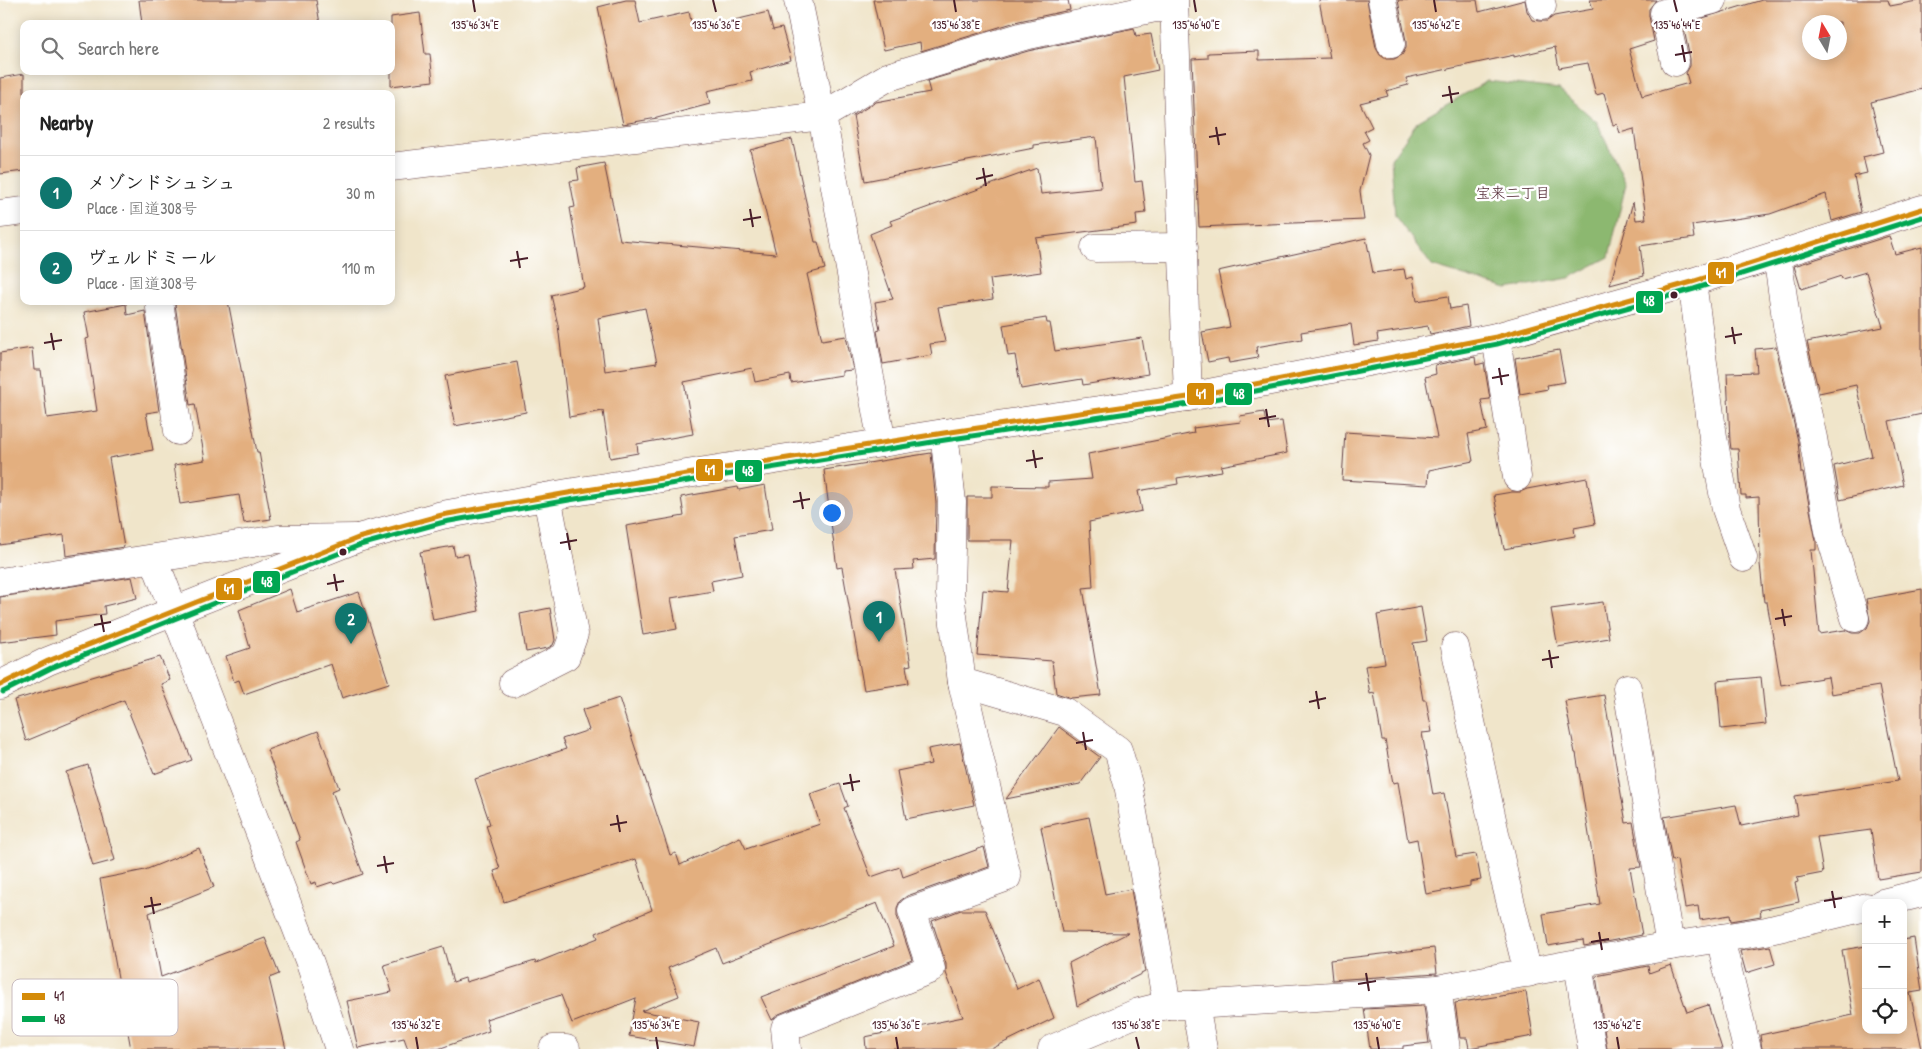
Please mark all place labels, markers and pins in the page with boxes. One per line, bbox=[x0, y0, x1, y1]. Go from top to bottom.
unlabelled marker bbox=[1669, 290, 1679, 300]
unlabelled marker bbox=[338, 547, 348, 557]
pin: 1 bbox=[863, 601, 895, 642]
pin: 2 bbox=[335, 603, 367, 644]

